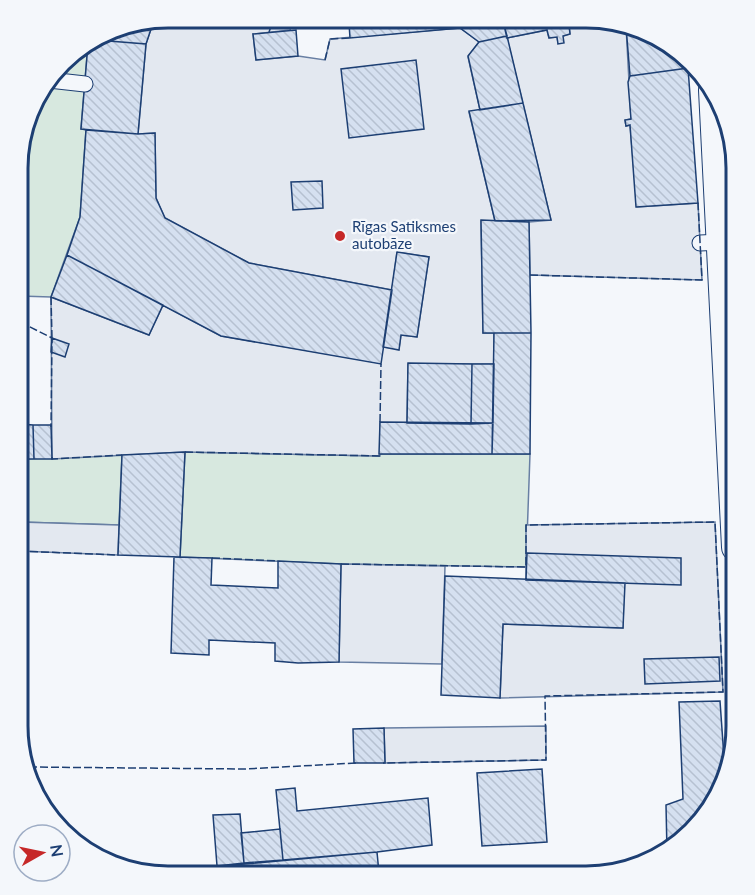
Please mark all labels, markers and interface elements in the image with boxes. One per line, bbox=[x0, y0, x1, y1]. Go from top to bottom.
place label: Rīgas Satiksmes autobāze bbox=[352, 217, 456, 252]
marker: Rīgas Satiksmes autobāze bbox=[333, 229, 347, 243]
north arrow bbox=[12, 823, 72, 883]
text: N bbox=[47, 843, 68, 858]

